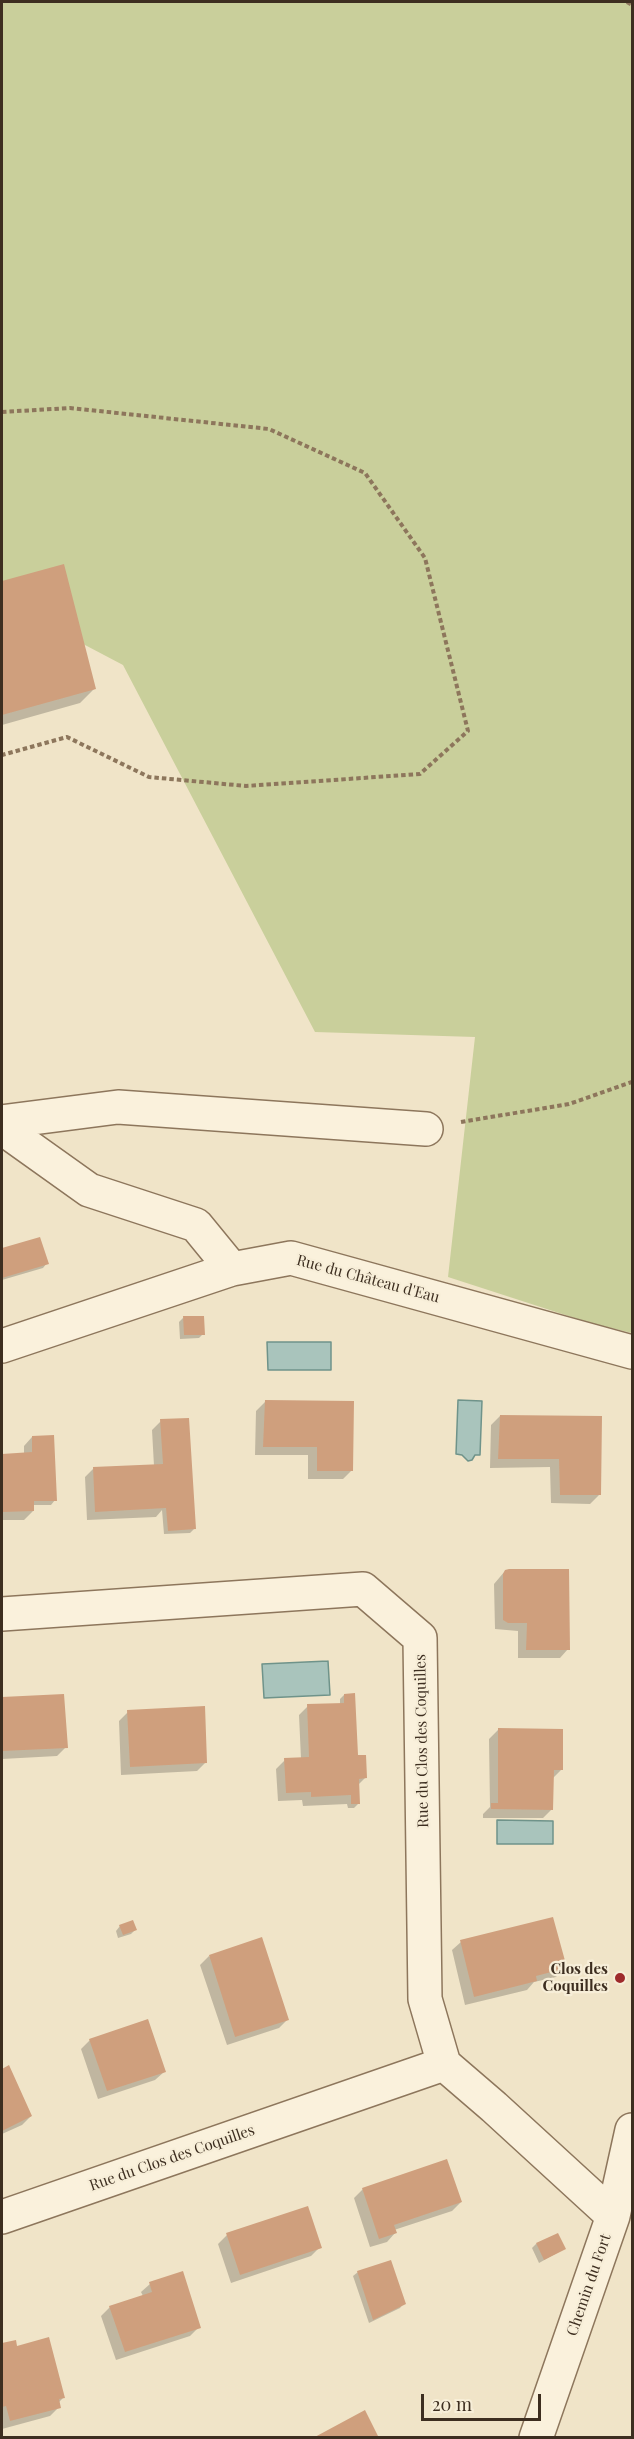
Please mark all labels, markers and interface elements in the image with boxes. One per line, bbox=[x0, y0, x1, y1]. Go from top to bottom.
street label: Rue du Château d'Eau bbox=[295, 1251, 441, 1307]
street label: Rue du Clos des Coquilles bbox=[411, 1654, 433, 1828]
place label: Clos des Coquilles bbox=[543, 1960, 608, 1995]
marker: Clos des Coquilles bbox=[613, 1971, 627, 1985]
street label: Rue du Clos des Coquilles bbox=[87, 2121, 257, 2195]
street label: Chemin du Fort bbox=[563, 2232, 615, 2338]
scale bar bbox=[424, 2382, 544, 2420]
text: 20 m bbox=[432, 2392, 472, 2416]

